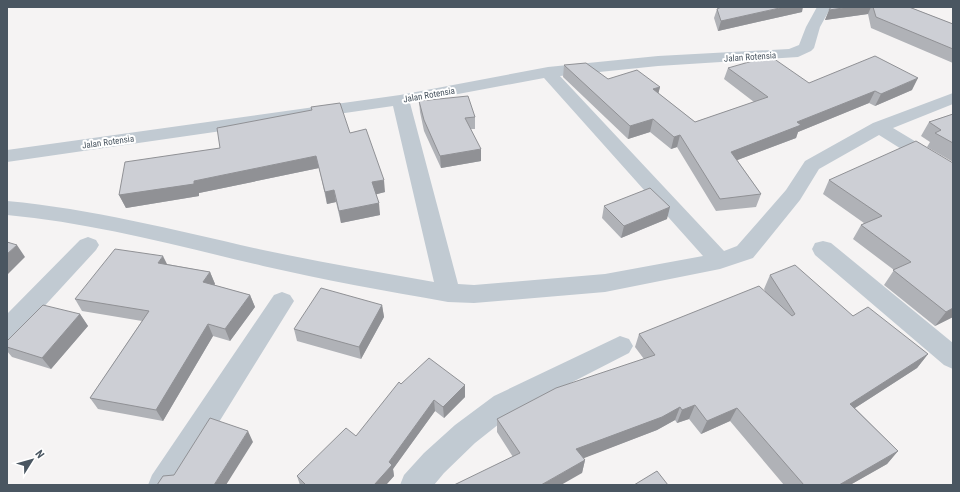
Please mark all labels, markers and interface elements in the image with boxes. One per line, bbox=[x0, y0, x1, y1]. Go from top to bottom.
street label: Jalan Rotensia bbox=[723, 50, 777, 64]
street label: Jalan Rotensia bbox=[402, 86, 456, 104]
street label: Jalan Rotensia bbox=[81, 133, 135, 151]
north arrow bbox=[12, 440, 52, 480]
text: N bbox=[32, 448, 47, 461]

